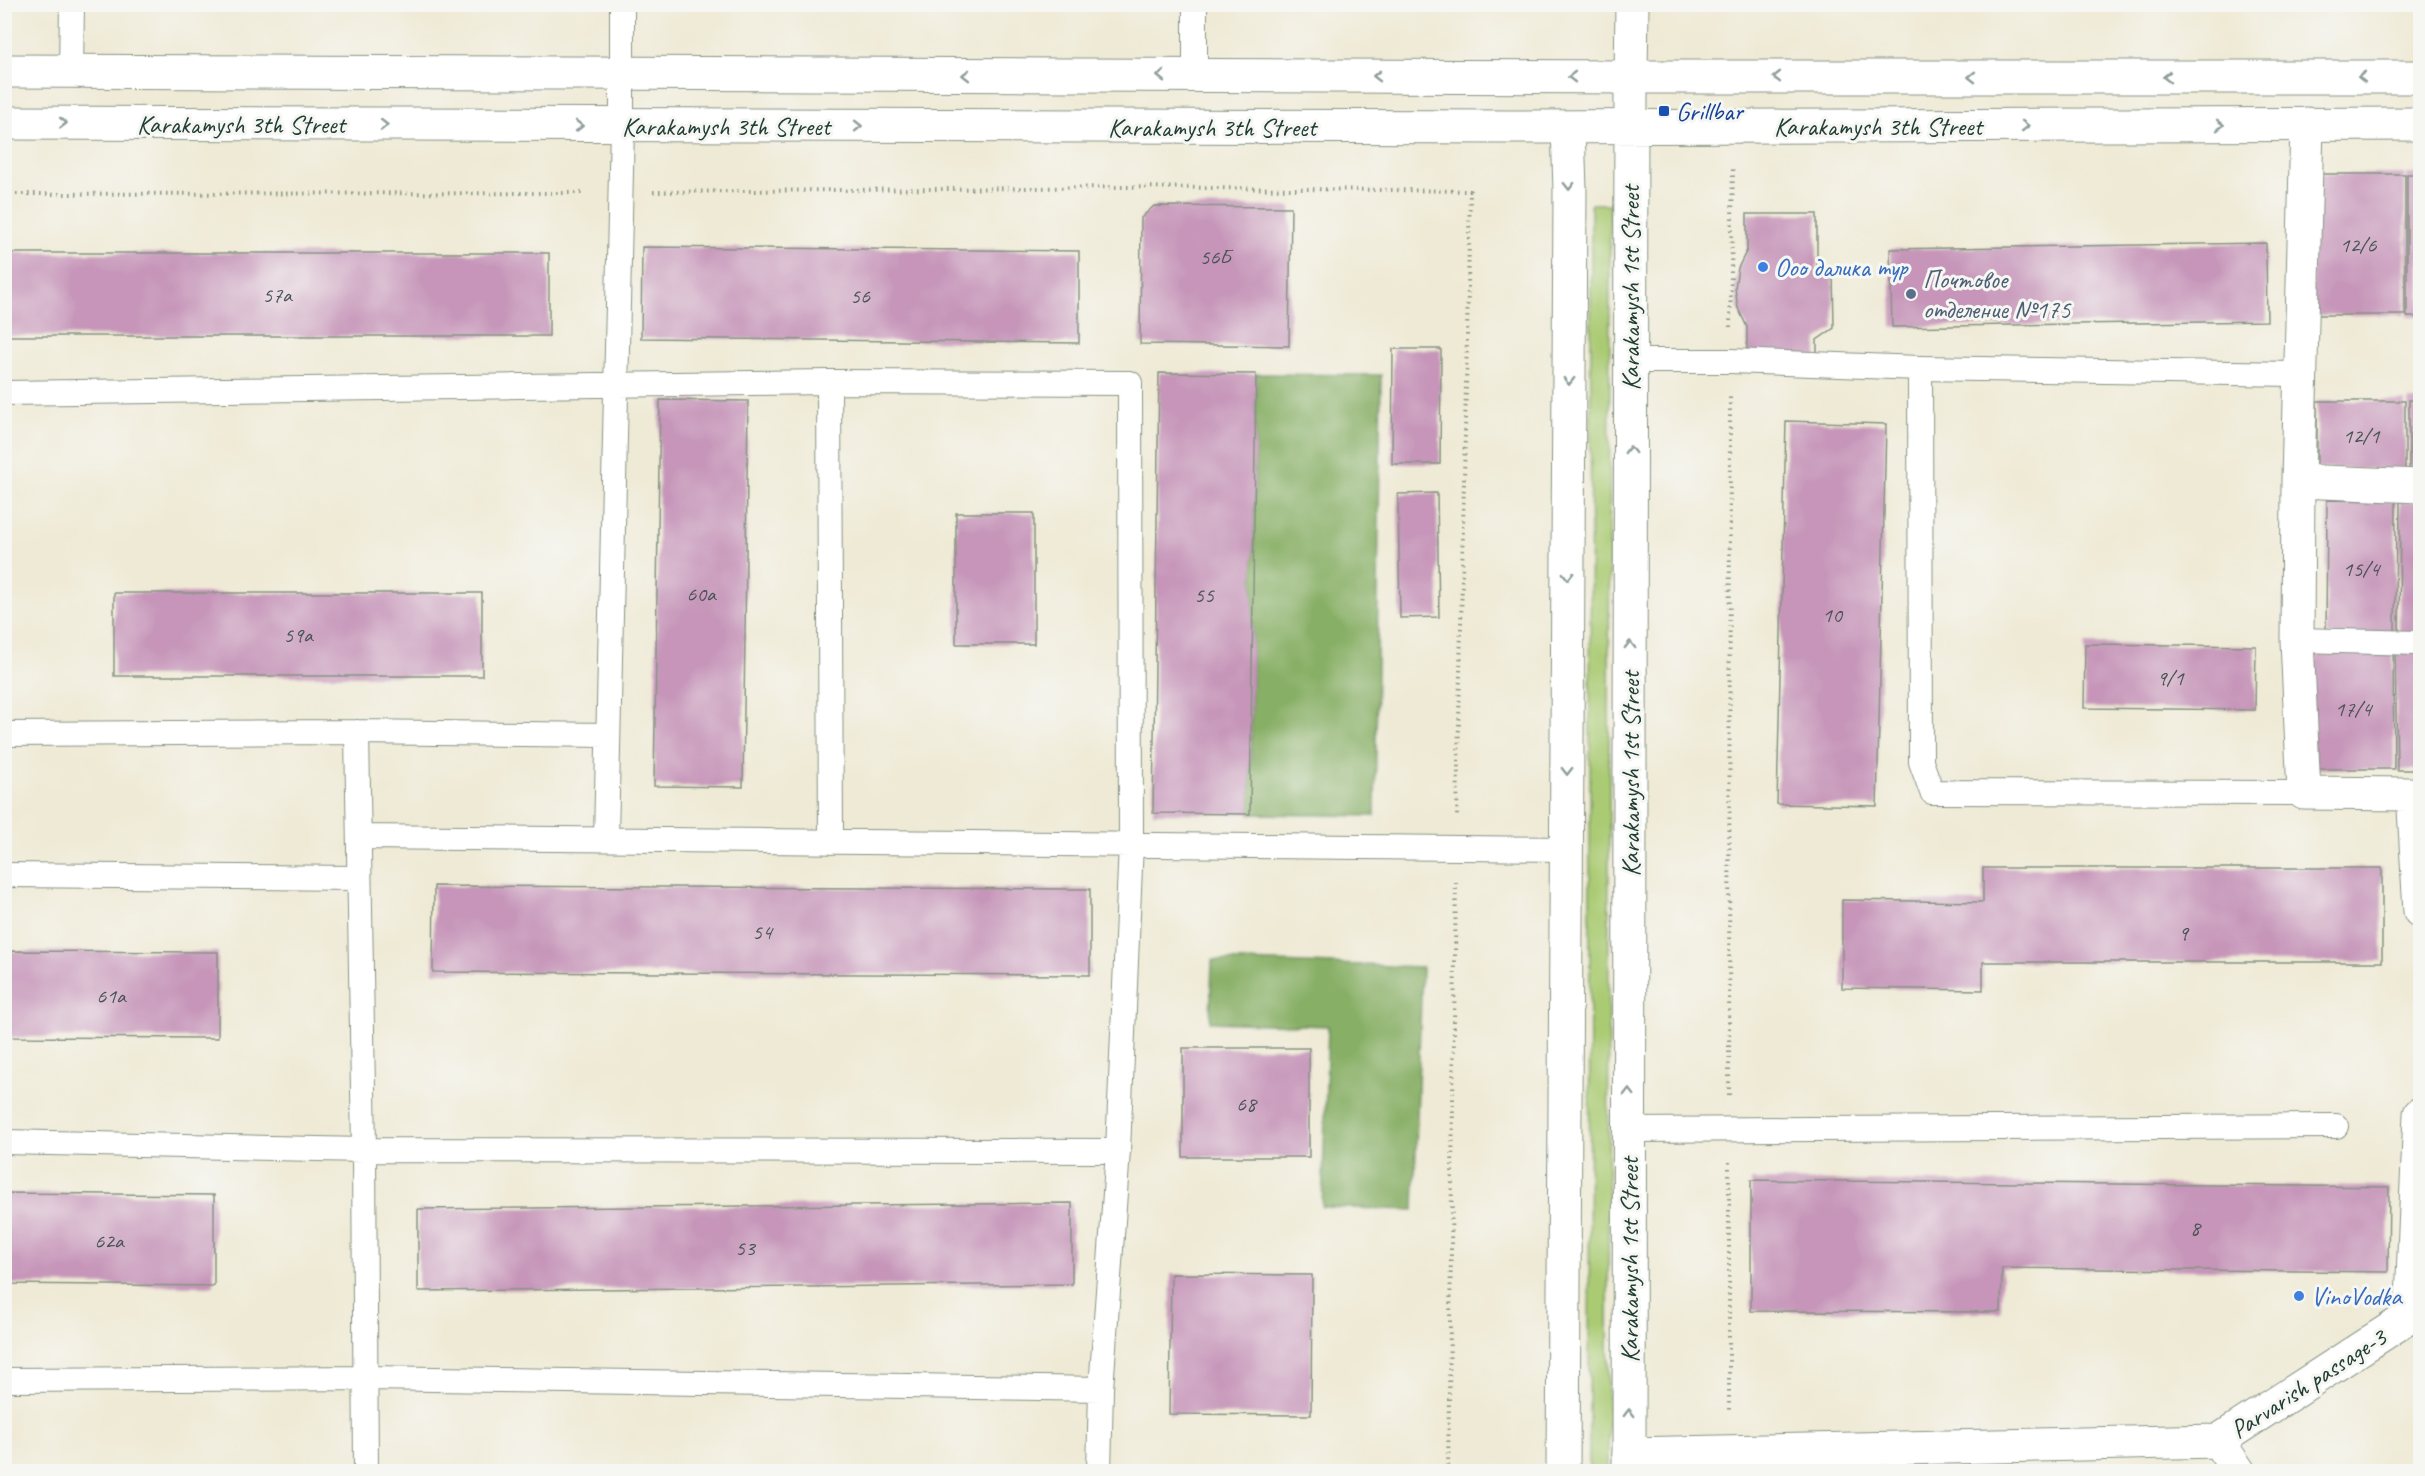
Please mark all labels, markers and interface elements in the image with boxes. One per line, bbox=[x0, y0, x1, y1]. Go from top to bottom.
one-way arrow bbox=[962, 69, 971, 81]
one-way arrow bbox=[1157, 70, 1166, 82]
one-way arrow bbox=[1373, 70, 1382, 82]
one-way arrow bbox=[1568, 71, 1577, 83]
one-way arrow bbox=[1772, 71, 1781, 83]
one-way arrow bbox=[1967, 71, 1976, 83]
one-way arrow bbox=[2162, 71, 2171, 83]
one-way arrow bbox=[2357, 71, 2366, 83]
place label: Grillbar bbox=[1676, 95, 1745, 128]
marker: Grillbar bbox=[1657, 104, 1671, 118]
street label: Karakamysh 3th Street bbox=[137, 108, 347, 141]
street label: Karakamysh 3th Street bbox=[622, 110, 832, 143]
street label: Karakamysh 3th Street bbox=[1774, 110, 1984, 143]
street label: Karakamysh 3th Street bbox=[1108, 111, 1318, 144]
one-way arrow bbox=[58, 117, 67, 129]
one-way arrow bbox=[379, 119, 388, 131]
one-way arrow bbox=[2216, 119, 2225, 131]
one-way arrow bbox=[574, 120, 583, 132]
one-way arrow bbox=[853, 120, 862, 132]
one-way arrow bbox=[2021, 120, 2030, 132]
one-way arrow bbox=[1563, 181, 1576, 190]
street label: Karakamysh 1st Street bbox=[1614, 183, 1647, 391]
house number: 12/6 bbox=[2340, 231, 2378, 259]
house number: 56Б bbox=[1200, 243, 1234, 271]
place label: Ооо далика тур bbox=[1775, 251, 1910, 284]
marker: Ооо далика тур bbox=[1756, 260, 1770, 274]
place label: Почтовое отделение №175 bbox=[1923, 263, 2072, 326]
house number: 57а bbox=[262, 281, 293, 309]
house number: 56 bbox=[850, 282, 871, 310]
marker: Почтовое отделение №175 bbox=[1904, 287, 1918, 301]
one-way arrow bbox=[1563, 376, 1575, 385]
house number: 12/1 bbox=[2343, 422, 2381, 450]
one-way arrow bbox=[1624, 446, 1636, 455]
house number: 15/4 bbox=[2343, 555, 2382, 583]
one-way arrow bbox=[1562, 571, 1574, 580]
house number: 60а bbox=[686, 580, 717, 608]
house number: 55 bbox=[1194, 581, 1215, 609]
house number: 10 bbox=[1822, 601, 1844, 629]
house number: 59а bbox=[283, 621, 314, 649]
one-way arrow bbox=[1624, 641, 1636, 650]
house number: 9/1 bbox=[2156, 664, 2185, 692]
street label: Karakamysh 1st Street bbox=[1614, 669, 1647, 877]
house number: 17/4 bbox=[2335, 695, 2374, 723]
one-way arrow bbox=[1561, 766, 1573, 775]
house number: 54 bbox=[752, 918, 774, 946]
house number: 9 bbox=[2178, 919, 2190, 947]
house number: 61а bbox=[96, 982, 127, 1010]
one-way arrow bbox=[1623, 1088, 1635, 1097]
house number: 68 bbox=[1236, 1090, 1258, 1118]
street label: Karakamysh 1st Street bbox=[1613, 1155, 1646, 1363]
house number: 8 bbox=[2190, 1214, 2202, 1242]
house number: 62а bbox=[94, 1227, 125, 1255]
house number: 53 bbox=[735, 1234, 757, 1262]
place label: VinoVodka bbox=[2311, 1280, 2403, 1313]
marker: VinoVodka bbox=[2292, 1289, 2306, 1303]
street label: Parvarish passage-3 bbox=[2224, 1320, 2394, 1446]
one-way arrow bbox=[1623, 1409, 1635, 1418]

